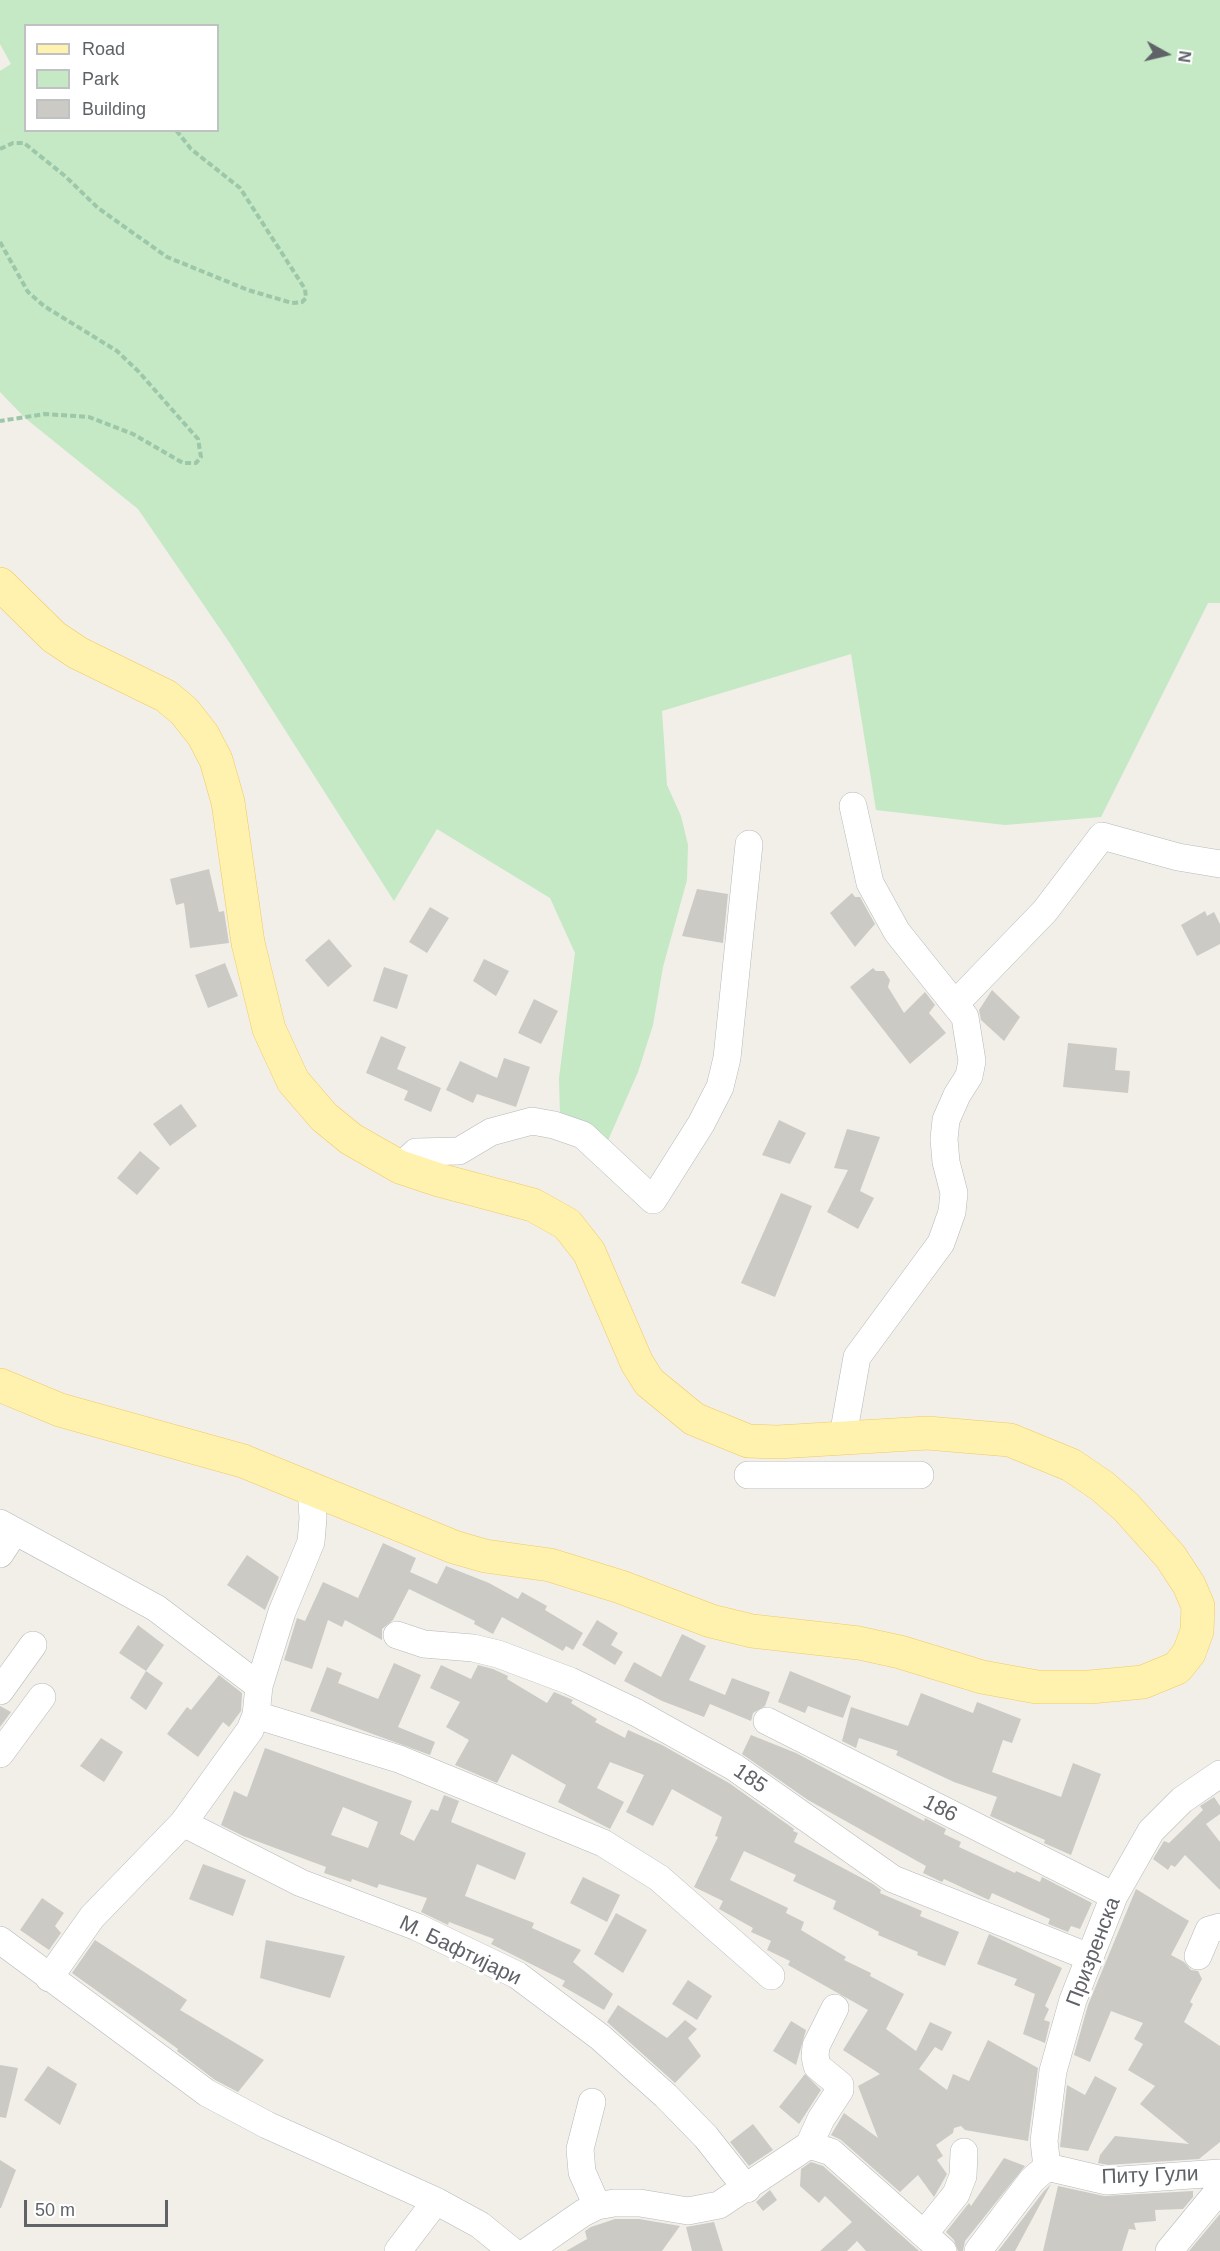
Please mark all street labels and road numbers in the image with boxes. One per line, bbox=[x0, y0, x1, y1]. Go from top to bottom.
street label: 185 bbox=[728, 1759, 772, 1799]
street label: 186 bbox=[919, 1790, 961, 1828]
street label: Призренска bbox=[1062, 1894, 1126, 2010]
street label: М. Бафтијари bbox=[395, 1911, 525, 1991]
street label: Питу Гули bbox=[1101, 2162, 1199, 2190]

